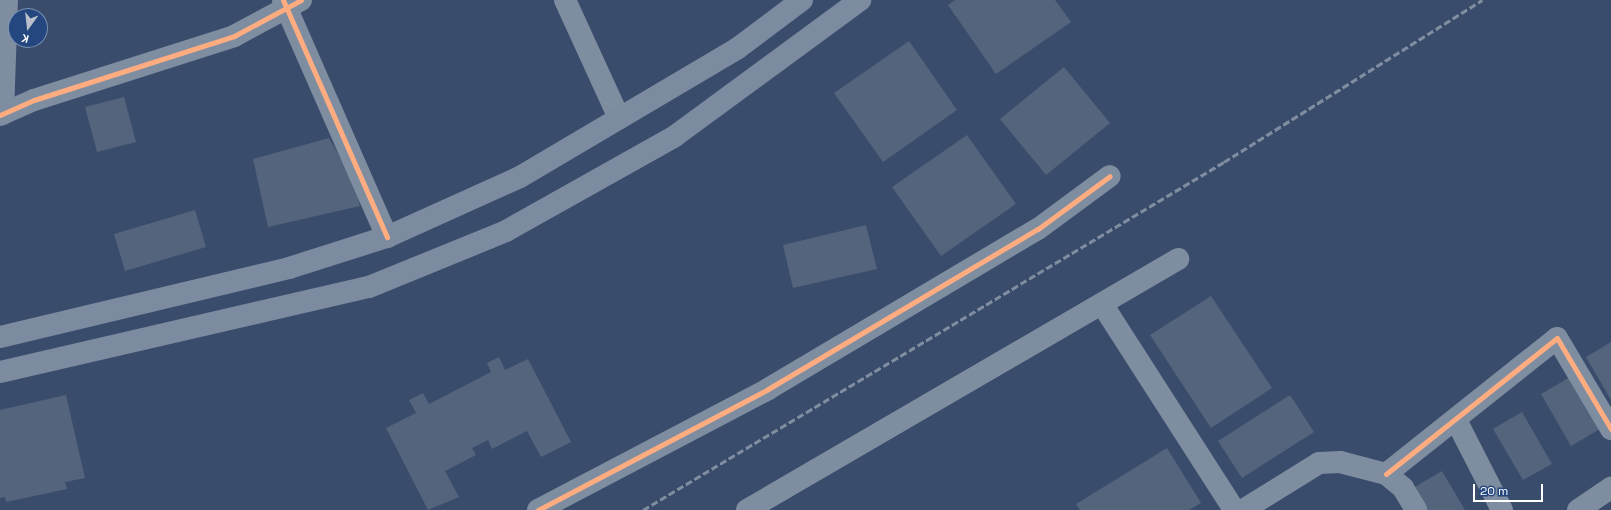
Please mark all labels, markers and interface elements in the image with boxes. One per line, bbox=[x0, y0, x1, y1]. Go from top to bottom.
north arrow bbox=[8, 8, 48, 48]
text: K bbox=[20, 31, 30, 46]
scale bar bbox=[1475, 476, 1545, 502]
text: 20 m bbox=[1480, 483, 1508, 499]

